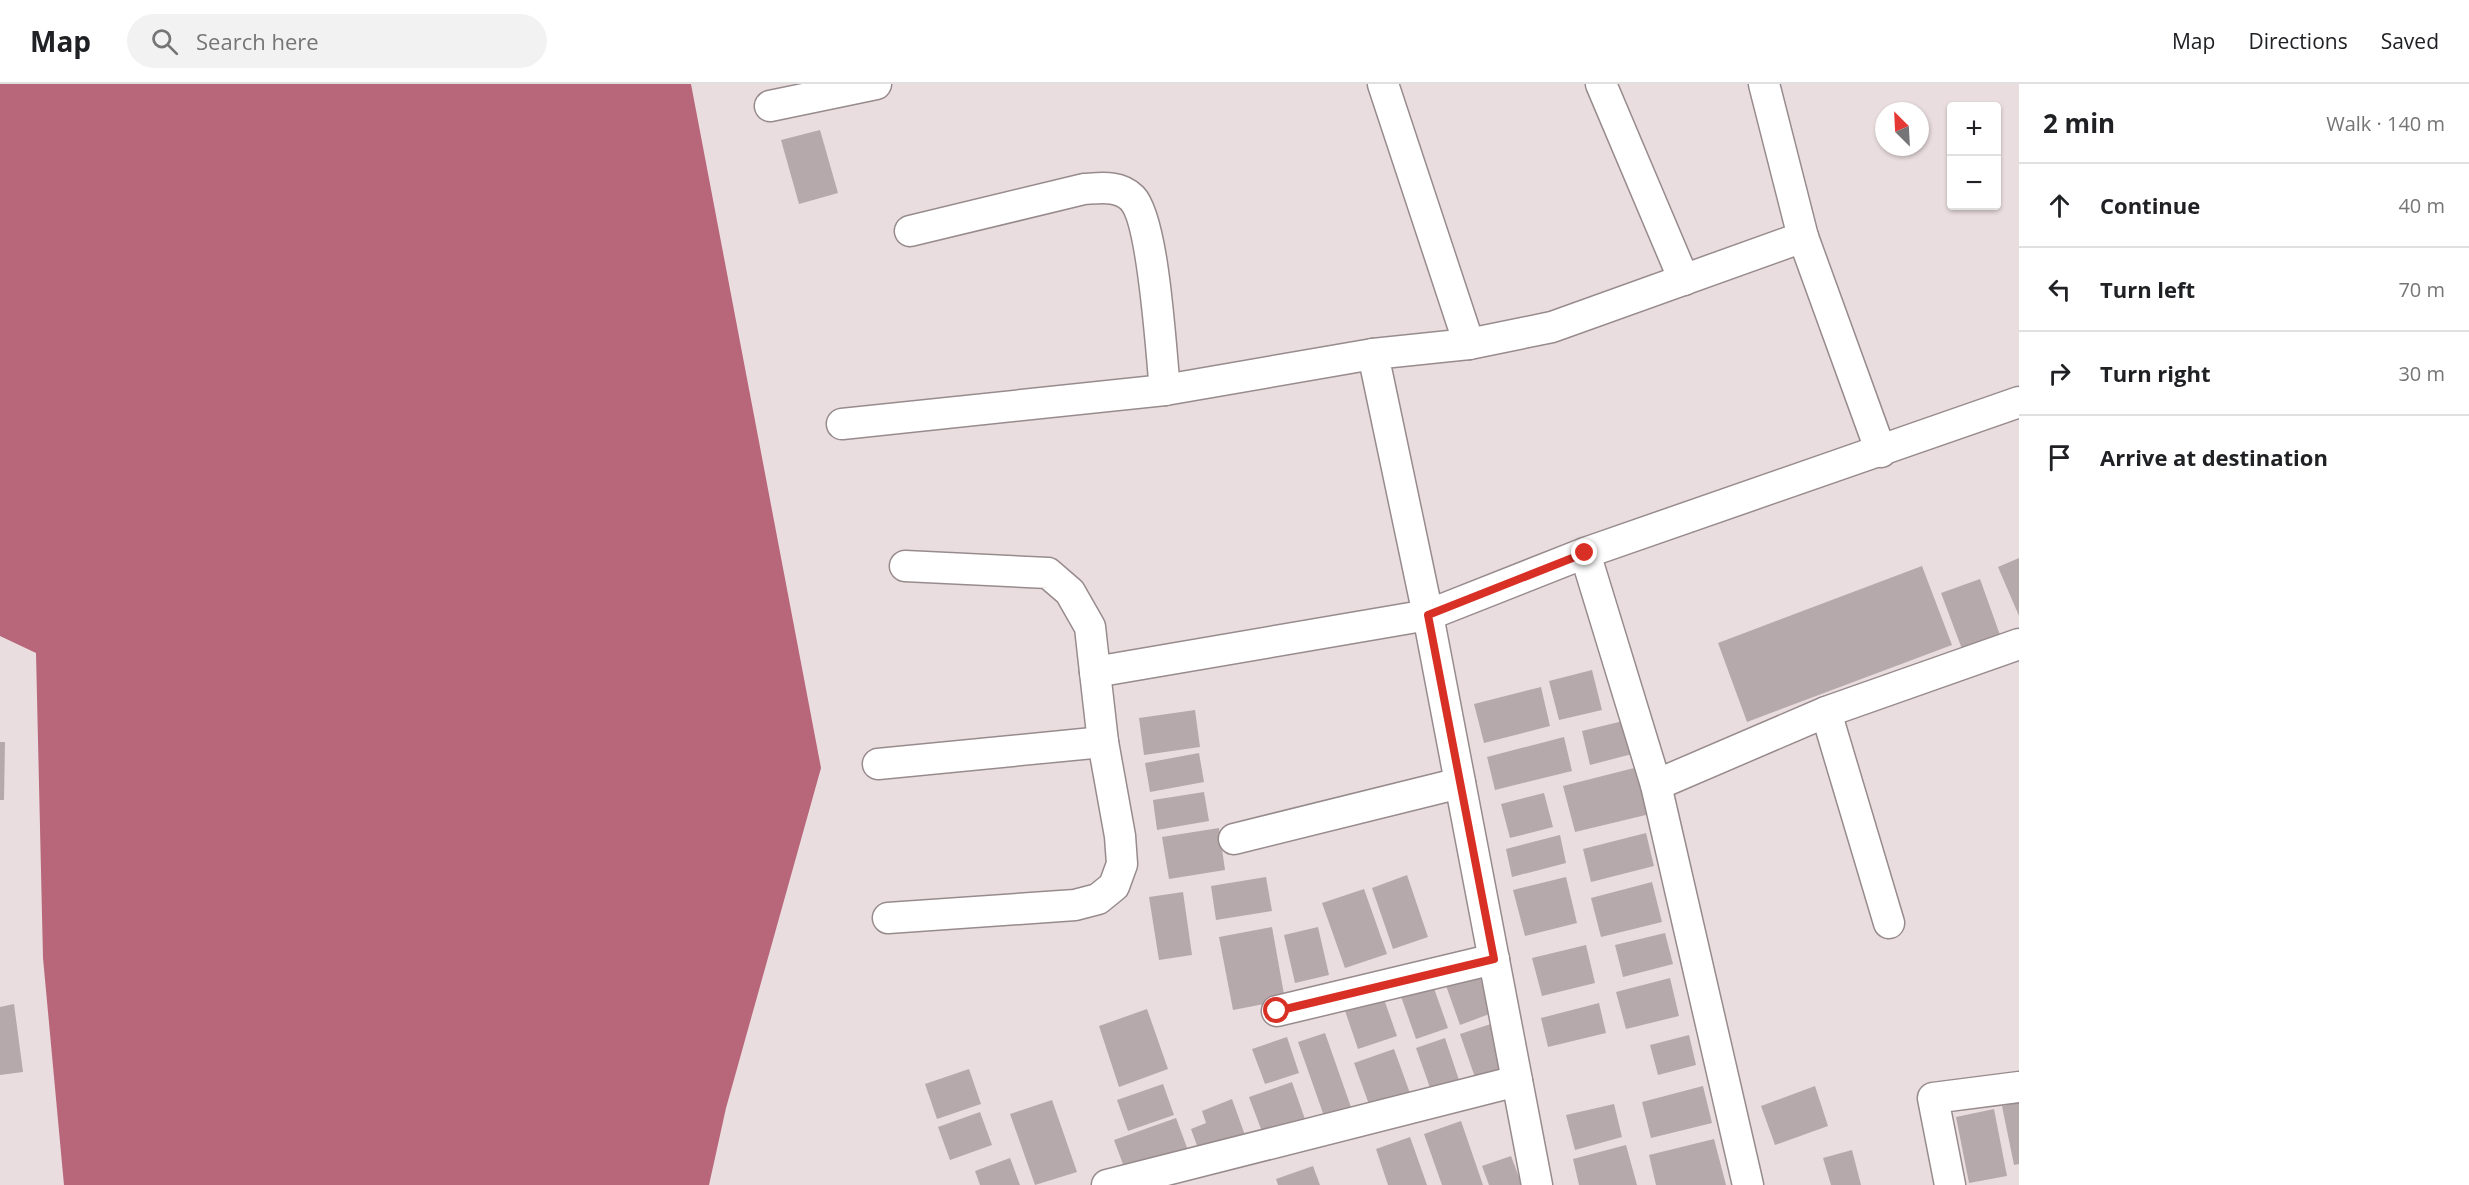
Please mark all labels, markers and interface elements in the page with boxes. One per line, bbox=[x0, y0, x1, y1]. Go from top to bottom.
search box bbox=[127, 14, 547, 68]
text: Map bbox=[30, 22, 91, 60]
icon: search bbox=[148, 25, 181, 58]
text: Search here bbox=[196, 26, 319, 56]
text: Map bbox=[2172, 27, 2215, 55]
text: Directions bbox=[2248, 27, 2348, 55]
text: Saved bbox=[2381, 27, 2439, 55]
north arrow bbox=[1875, 102, 1929, 156]
map controls bbox=[1947, 102, 2001, 210]
button: + bbox=[1947, 102, 2001, 156]
text: 2 min bbox=[2043, 105, 2115, 141]
text: Walk · 140 m bbox=[2326, 110, 2445, 137]
button: − bbox=[1947, 156, 2001, 210]
icon: ahead bbox=[2043, 189, 2076, 222]
text: Continue bbox=[2100, 190, 2200, 220]
text: 40 m bbox=[2398, 192, 2445, 219]
icon: left bbox=[2043, 273, 2076, 306]
text: Turn left bbox=[2100, 274, 2195, 304]
text: 70 m bbox=[2398, 276, 2445, 303]
icon: right bbox=[2043, 357, 2076, 390]
text: Turn right bbox=[2100, 358, 2211, 388]
text: 30 m bbox=[2398, 360, 2445, 387]
icon: arrive bbox=[2043, 441, 2076, 474]
text: Arrive at destination bbox=[2100, 442, 2328, 472]
route end bbox=[1571, 539, 1597, 565]
route start bbox=[1263, 997, 1289, 1023]

